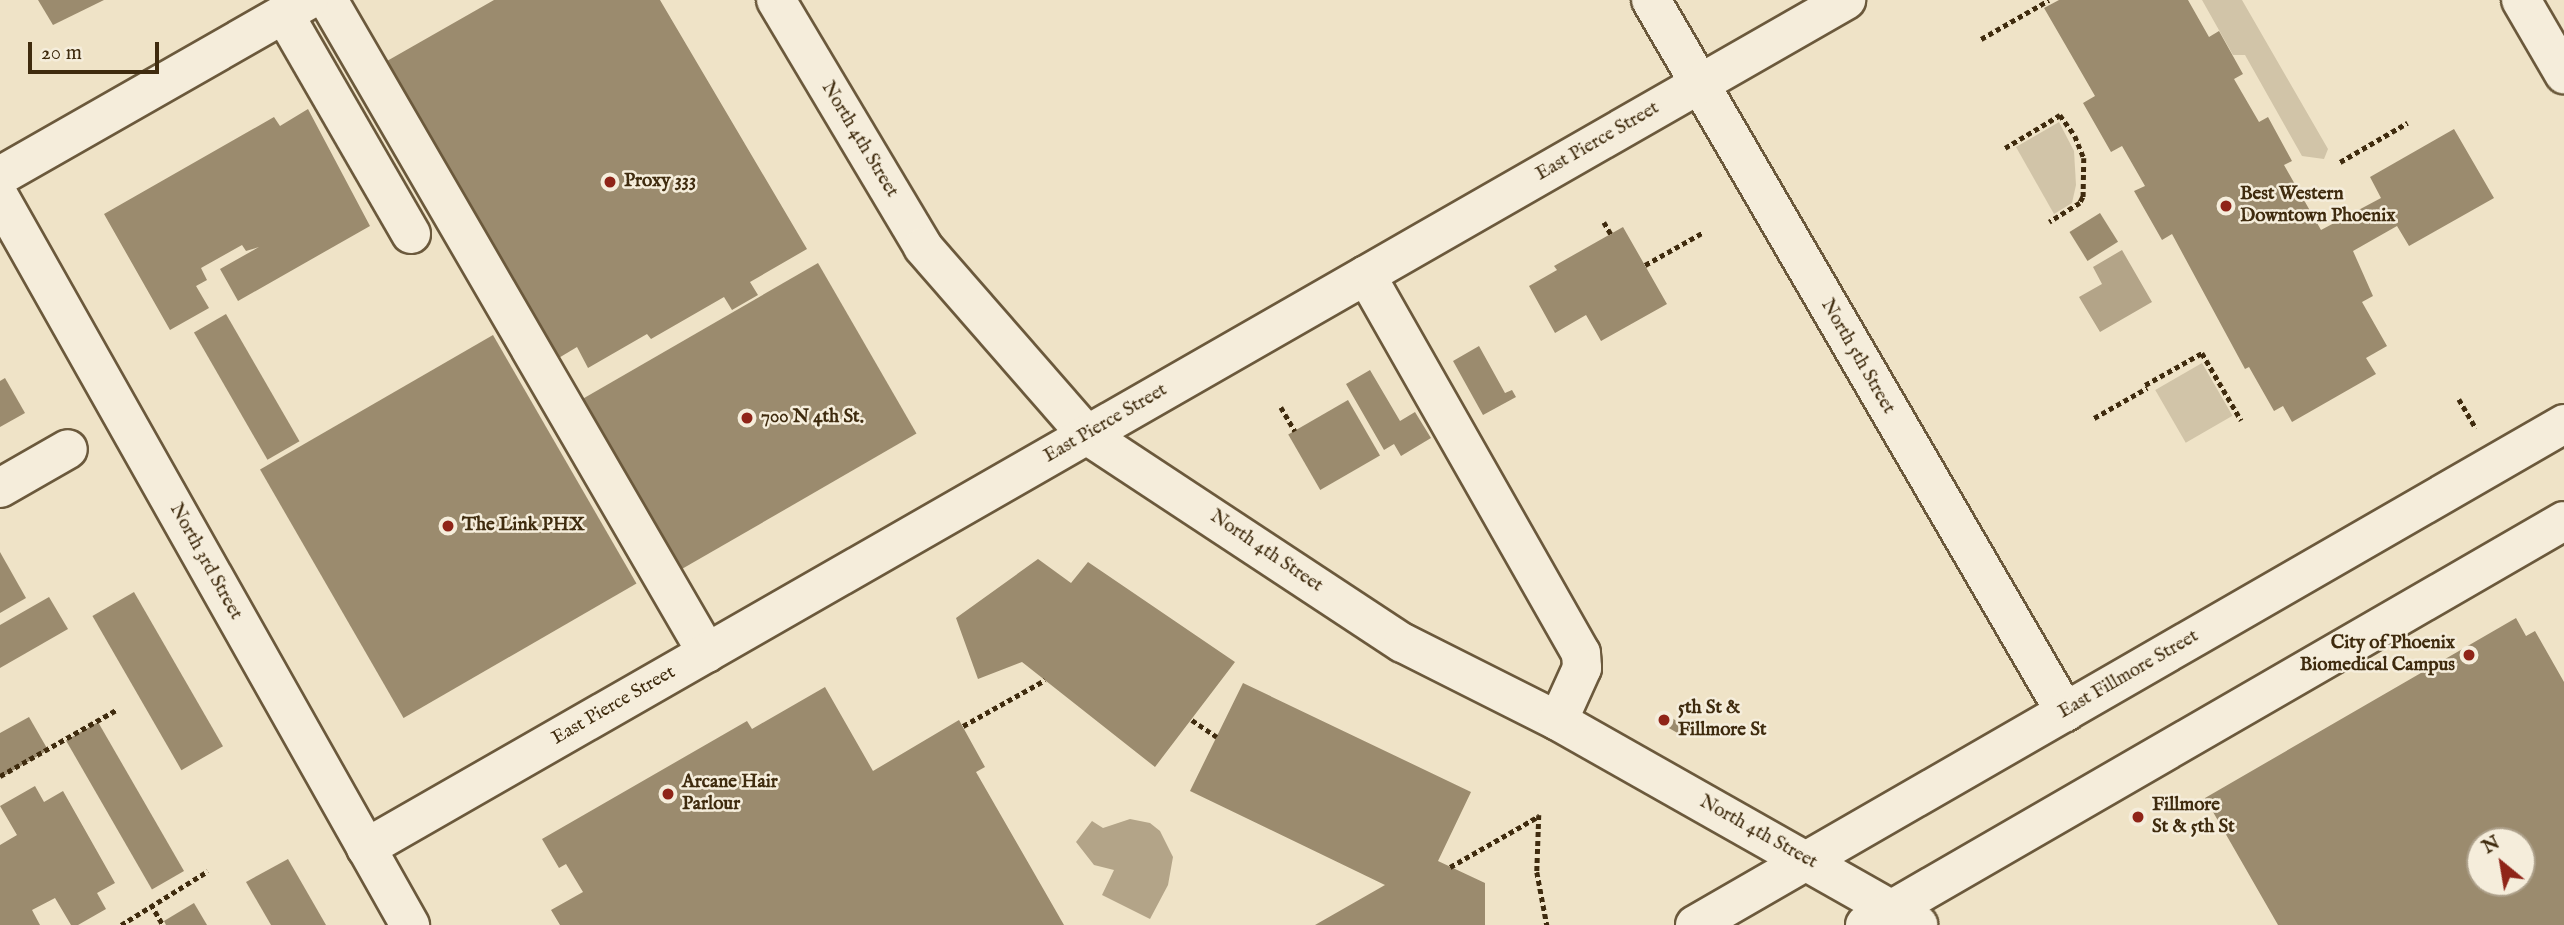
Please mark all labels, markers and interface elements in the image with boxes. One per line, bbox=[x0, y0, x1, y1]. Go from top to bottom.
scale bar bbox=[32, 28, 163, 72]
text: 20 m bbox=[41, 40, 82, 67]
street label: North 4th Street bbox=[815, 78, 903, 202]
street label: East Pierce Street bbox=[1532, 97, 1664, 187]
place label: Proxy 333 bbox=[624, 171, 696, 193]
marker: Proxy 333 bbox=[602, 174, 618, 190]
place label: Best Western Downtown Phoenix bbox=[2240, 184, 2396, 228]
marker: Best Western Downtown Phoenix bbox=[2218, 198, 2234, 214]
street label: North 5th Street bbox=[1815, 296, 1899, 418]
street label: East Pierce Street bbox=[1040, 379, 1172, 469]
place label: 700 N 4th St. bbox=[761, 407, 864, 429]
marker: 700 N 4th St. bbox=[739, 410, 755, 426]
street label: North 3rd Street bbox=[164, 500, 246, 624]
street label: North 4th Street bbox=[1205, 506, 1327, 598]
place label: The Link PHX bbox=[462, 515, 585, 537]
marker: The Link PHX bbox=[440, 518, 456, 534]
street label: East Fillmore Street bbox=[2055, 626, 2203, 724]
place label: City of Phoenix Biomedical Campus bbox=[2300, 633, 2455, 677]
marker: City of Phoenix Biomedical Campus bbox=[2461, 647, 2477, 663]
street label: East Pierce Street bbox=[548, 661, 680, 751]
place label: 5th St & Fillmore St bbox=[1678, 698, 1766, 742]
marker: 5th St & Fillmore St bbox=[1656, 712, 1672, 728]
place label: Arcane Hair Parlour bbox=[682, 772, 778, 816]
marker: Arcane Hair Parlour bbox=[660, 786, 676, 802]
street label: North 4th Street bbox=[1695, 791, 1821, 875]
place label: Fillmore St & 5th St bbox=[2152, 795, 2235, 839]
marker: Fillmore St & 5th St bbox=[2130, 809, 2146, 825]
north arrow bbox=[2466, 827, 2536, 897]
text: N bbox=[2478, 831, 2505, 860]

